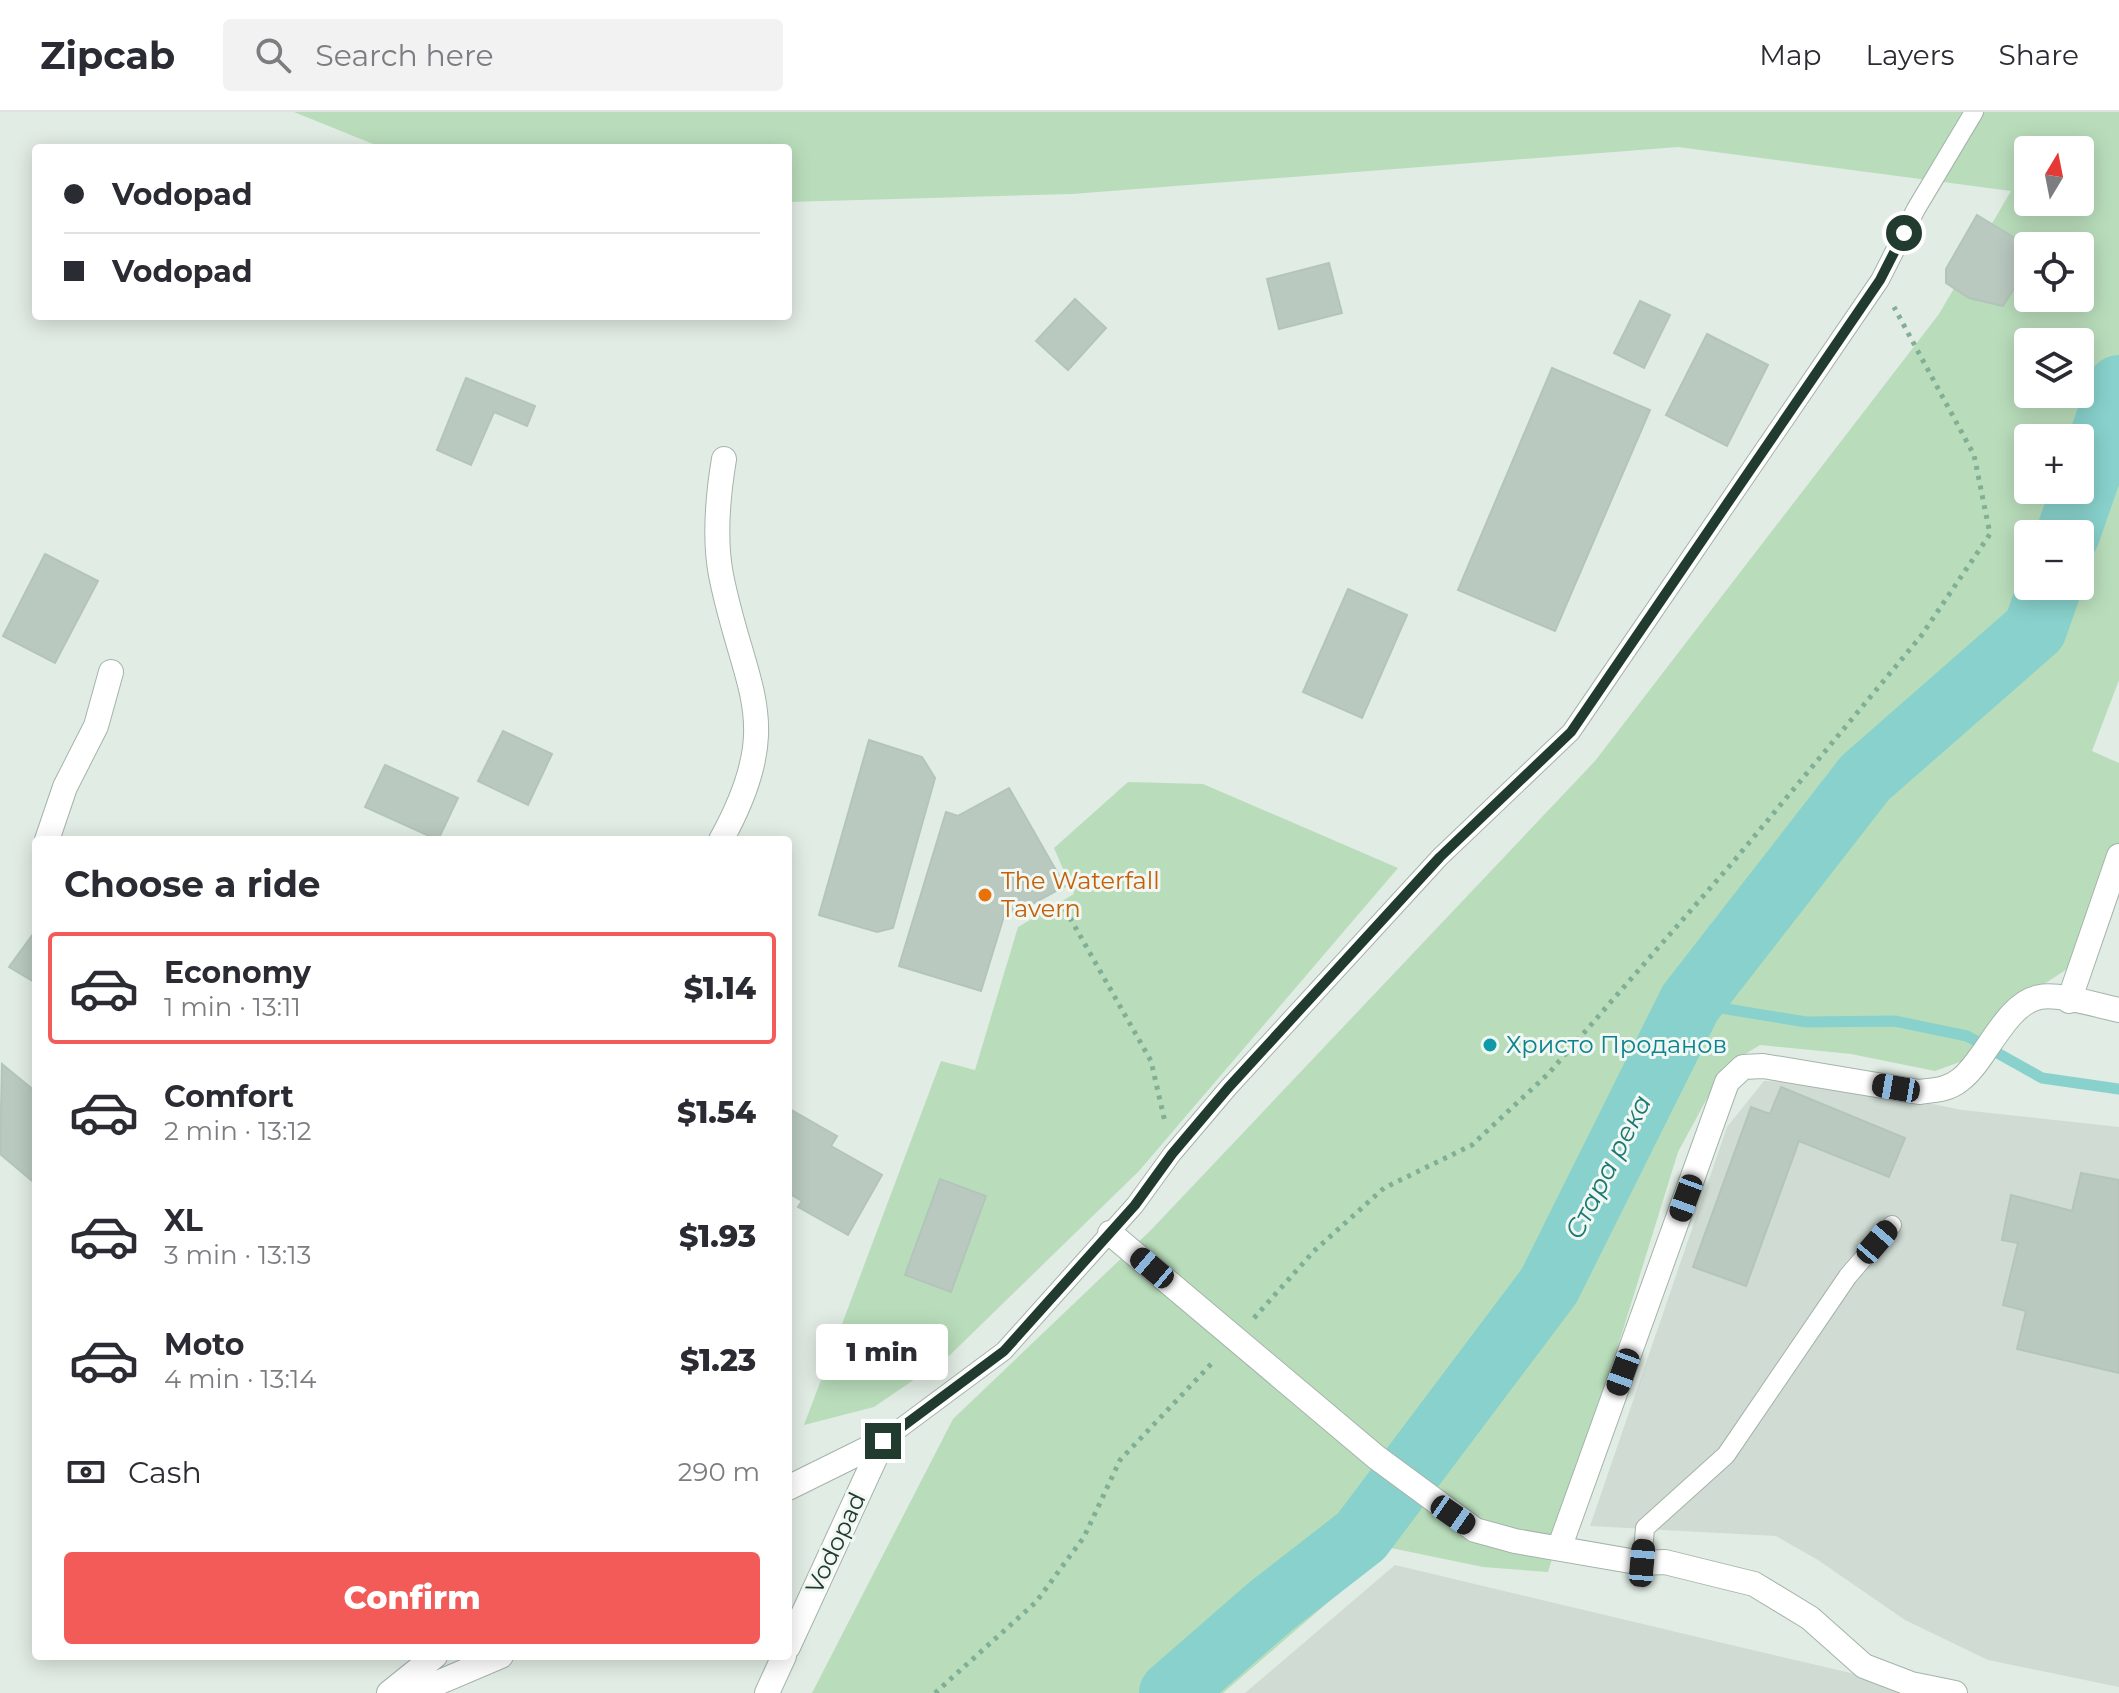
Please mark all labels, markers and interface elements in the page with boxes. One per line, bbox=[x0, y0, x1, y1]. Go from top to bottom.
search box bbox=[223, 19, 783, 91]
text: Zipcab bbox=[40, 32, 175, 79]
icon: search bbox=[251, 33, 295, 77]
text: Search here bbox=[315, 37, 494, 74]
text: Map bbox=[1759, 38, 1822, 72]
text: Layers bbox=[1866, 38, 1955, 72]
text: Share bbox=[1999, 38, 2079, 72]
north arrow bbox=[2014, 136, 2094, 216]
map controls bbox=[2014, 136, 2094, 600]
text: Vodopad bbox=[112, 176, 253, 213]
route start bbox=[1886, 215, 1922, 251]
button: locate bbox=[2014, 232, 2094, 312]
text: Vodopad bbox=[112, 253, 253, 290]
button: layers bbox=[2014, 328, 2094, 408]
button: + bbox=[2014, 424, 2094, 504]
button: − bbox=[2014, 520, 2094, 600]
text: Choose a ride bbox=[64, 862, 321, 906]
place label: The Waterfall Tavern bbox=[1001, 866, 1160, 923]
marker: The Waterfall Tavern bbox=[976, 886, 994, 904]
icon: car bbox=[68, 952, 140, 1024]
text: Economy bbox=[164, 954, 311, 991]
text: $1.14 bbox=[684, 970, 756, 1007]
text: 1 min · 13:11 bbox=[164, 991, 301, 1023]
place label: Христо Проданов bbox=[1506, 1030, 1727, 1059]
marker: Христо Проданов bbox=[1481, 1036, 1499, 1054]
car bbox=[1870, 1072, 1922, 1104]
icon: car bbox=[68, 1076, 140, 1148]
text: Comfort bbox=[164, 1078, 294, 1115]
water label: Стара река bbox=[1558, 1090, 1658, 1244]
text: $1.54 bbox=[677, 1094, 756, 1131]
text: 2 min · 13:12 bbox=[164, 1115, 312, 1147]
car bbox=[1667, 1171, 1705, 1225]
icon: car bbox=[68, 1200, 140, 1272]
text: XL bbox=[164, 1202, 203, 1239]
car bbox=[1852, 1216, 1902, 1268]
text: $1.93 bbox=[679, 1218, 756, 1255]
text: 3 min · 13:13 bbox=[164, 1239, 311, 1271]
car bbox=[1126, 1243, 1178, 1293]
icon: car bbox=[68, 1324, 140, 1396]
callout: 1 min bbox=[817, 1325, 949, 1381]
text: Moto bbox=[164, 1326, 245, 1363]
text: 1 min bbox=[846, 1336, 918, 1368]
text: $1.23 bbox=[680, 1342, 756, 1379]
car bbox=[1604, 1345, 1642, 1399]
text: 4 min · 13:14 bbox=[164, 1363, 316, 1395]
route end bbox=[865, 1423, 901, 1459]
icon: cash bbox=[64, 1450, 108, 1494]
text: Cash bbox=[128, 1454, 202, 1491]
text: 290 m bbox=[678, 1456, 760, 1488]
street label: Vodopad bbox=[799, 1488, 872, 1598]
car bbox=[1426, 1491, 1480, 1539]
car bbox=[1628, 1538, 1656, 1588]
button: Confirm bbox=[64, 1552, 760, 1644]

